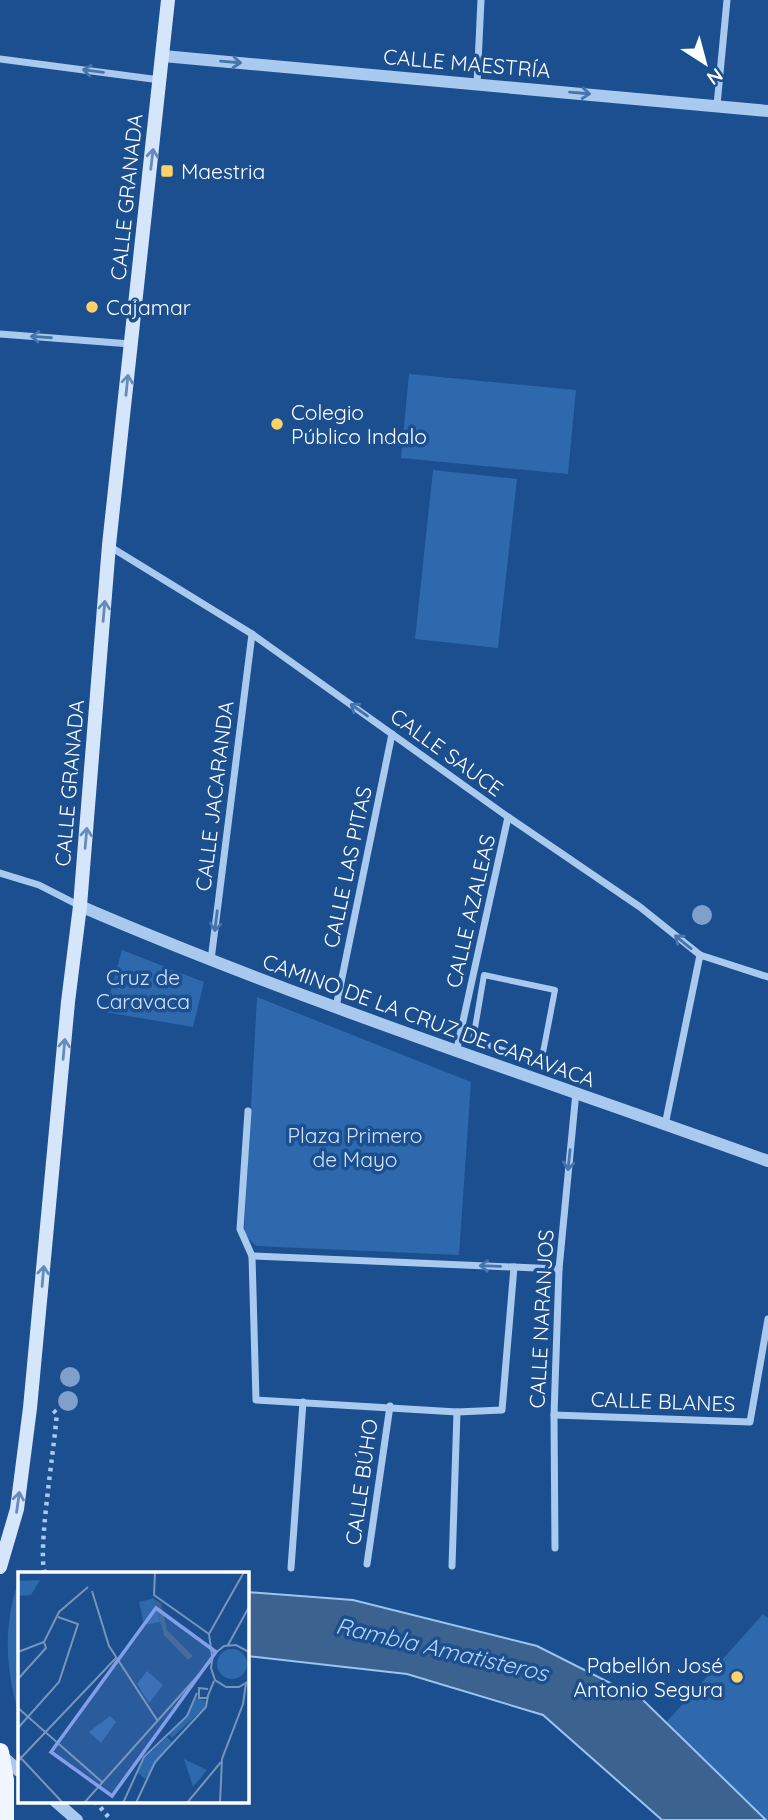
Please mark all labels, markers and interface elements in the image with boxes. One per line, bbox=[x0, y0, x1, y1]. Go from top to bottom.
north arrow bbox=[670, 28, 740, 98]
street label: CALLE MAESTRÍA bbox=[382, 43, 552, 83]
one-way arrow bbox=[219, 56, 242, 69]
text: N bbox=[702, 63, 728, 91]
one-way arrow bbox=[82, 65, 105, 78]
one-way arrow bbox=[568, 87, 591, 100]
street label: CALLE GRANADA bbox=[104, 113, 148, 281]
one-way arrow bbox=[145, 148, 158, 170]
place label: Maestria bbox=[181, 158, 265, 184]
marker: Maestria bbox=[159, 163, 175, 179]
place label: Cajamar bbox=[106, 294, 191, 320]
marker: Cajamar bbox=[84, 299, 100, 315]
one-way arrow bbox=[30, 330, 53, 343]
one-way arrow bbox=[120, 374, 133, 397]
place label: Colegio Público Indalo bbox=[291, 399, 427, 449]
marker: Colegio Público Indalo bbox=[269, 416, 285, 432]
one-way arrow bbox=[98, 600, 111, 623]
street label: CALLE GRANADA bbox=[49, 699, 89, 867]
street label: CALLE JACARANDA bbox=[189, 699, 239, 893]
street label: CALLE SAUCE bbox=[386, 702, 508, 802]
one-way arrow bbox=[350, 703, 369, 717]
street label: CALLE LAS PITAS bbox=[317, 784, 377, 950]
one-way arrow bbox=[80, 827, 93, 850]
street label: CALLE AZALEAS bbox=[440, 832, 500, 990]
one-way arrow bbox=[209, 909, 222, 932]
one-way arrow bbox=[675, 934, 693, 949]
street label: CAMINO DE LA CRUZ DE CARAVACA bbox=[259, 948, 599, 1092]
park label: Cruz de Caravaca bbox=[96, 964, 190, 1014]
one-way arrow bbox=[58, 1038, 71, 1061]
park label: Plaza Primero de Mayo bbox=[287, 1122, 423, 1172]
one-way arrow bbox=[562, 1148, 575, 1170]
street label: CALLE NARANJOS bbox=[523, 1229, 559, 1409]
one-way arrow bbox=[479, 1260, 502, 1273]
one-way arrow bbox=[37, 1265, 50, 1287]
street label: CALLE BLANES bbox=[590, 1385, 736, 1417]
street label: CALLE BÚHO bbox=[339, 1417, 383, 1547]
one-way arrow bbox=[11, 1491, 24, 1514]
inset map bbox=[18, 1572, 248, 1802]
water label: Rambla Amatisteros bbox=[333, 1610, 553, 1688]
place label: Pabellón José Antonio Segura bbox=[574, 1652, 723, 1702]
marker: Pabellón José Antonio Segura bbox=[729, 1669, 745, 1685]

